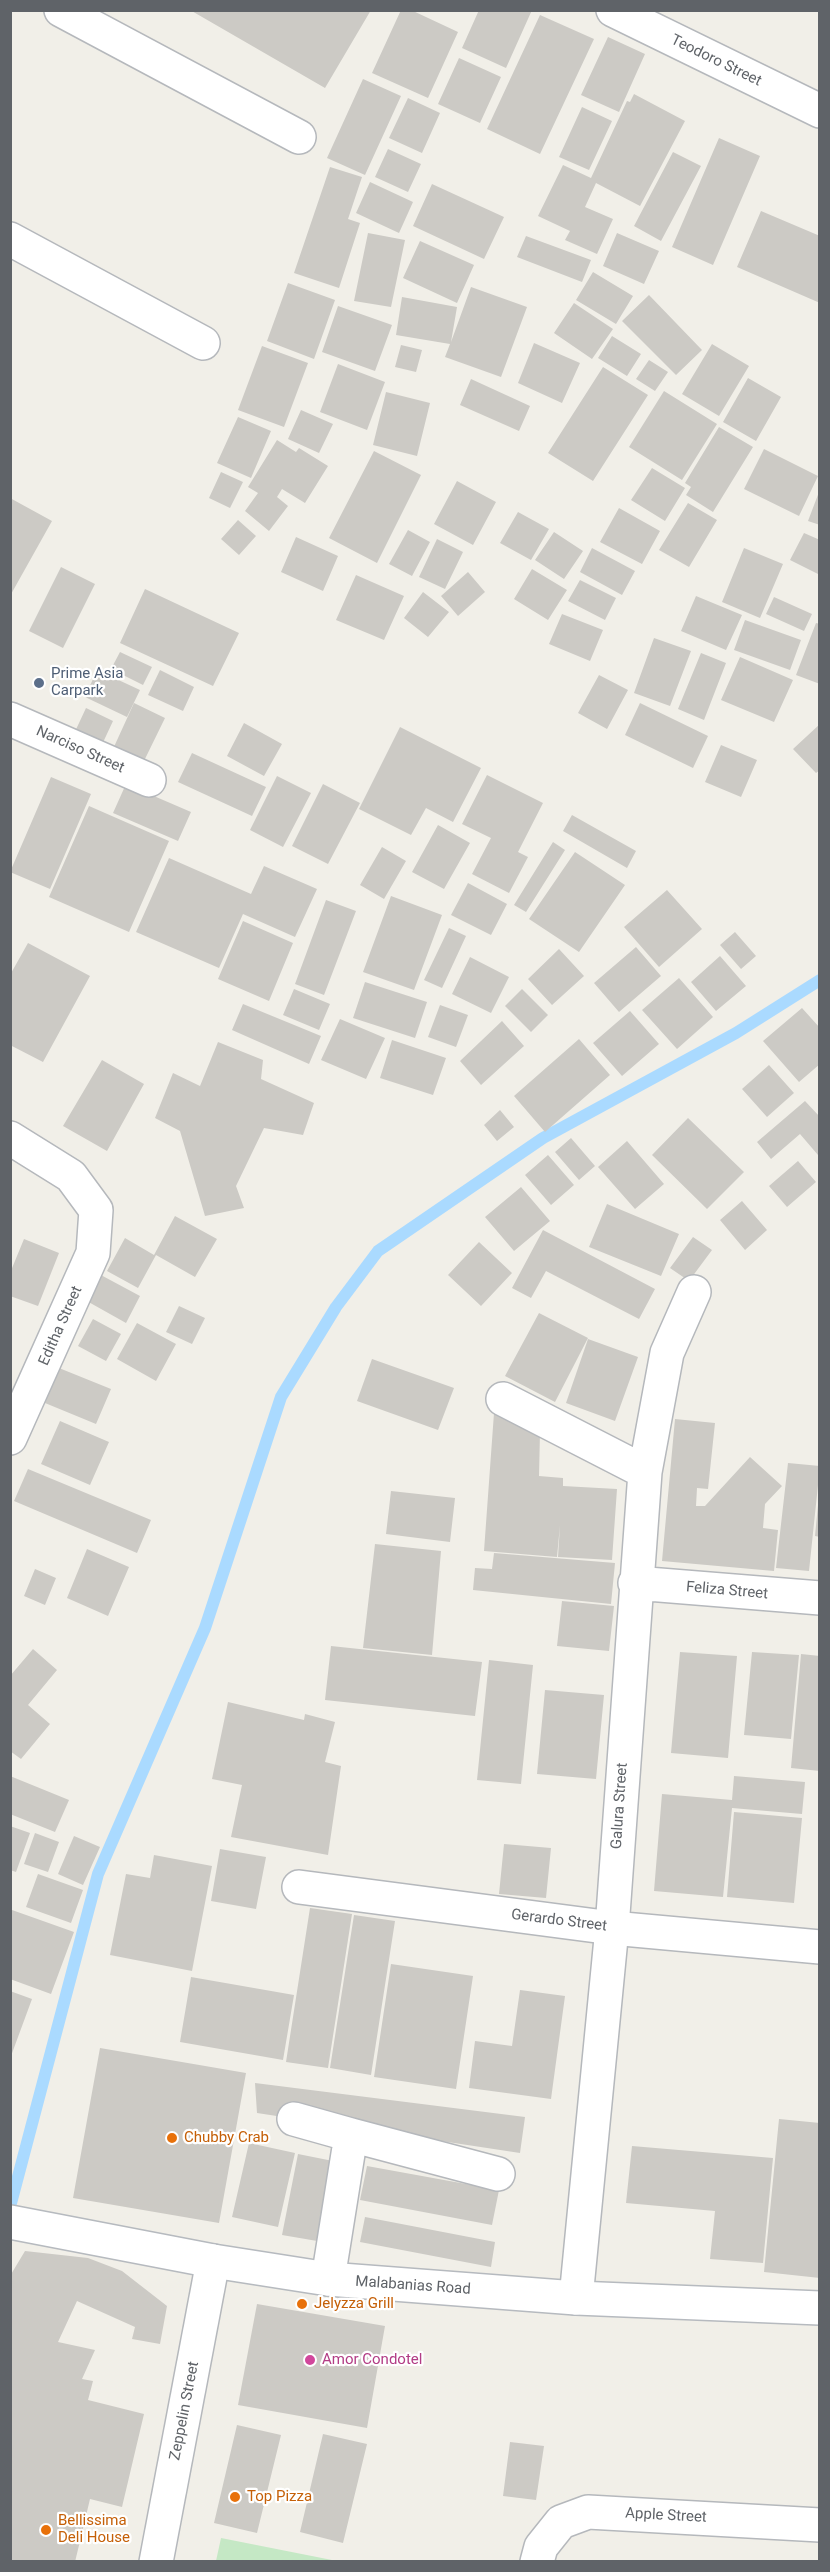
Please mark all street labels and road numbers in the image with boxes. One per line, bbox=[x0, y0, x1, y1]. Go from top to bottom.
street label: Teodoro Street bbox=[668, 31, 764, 91]
street label: Narciso Street bbox=[33, 722, 127, 778]
street label: Editha Street bbox=[35, 1283, 87, 1369]
street label: Feliza Street bbox=[685, 1578, 769, 1604]
street label: Galura Street bbox=[608, 1762, 632, 1850]
street label: Gerardo Street bbox=[510, 1906, 608, 1936]
street label: Malabanias Road bbox=[355, 2273, 471, 2299]
street label: Zeppelin Street bbox=[167, 2360, 203, 2462]
street label: Apple Street bbox=[625, 2505, 707, 2527]

